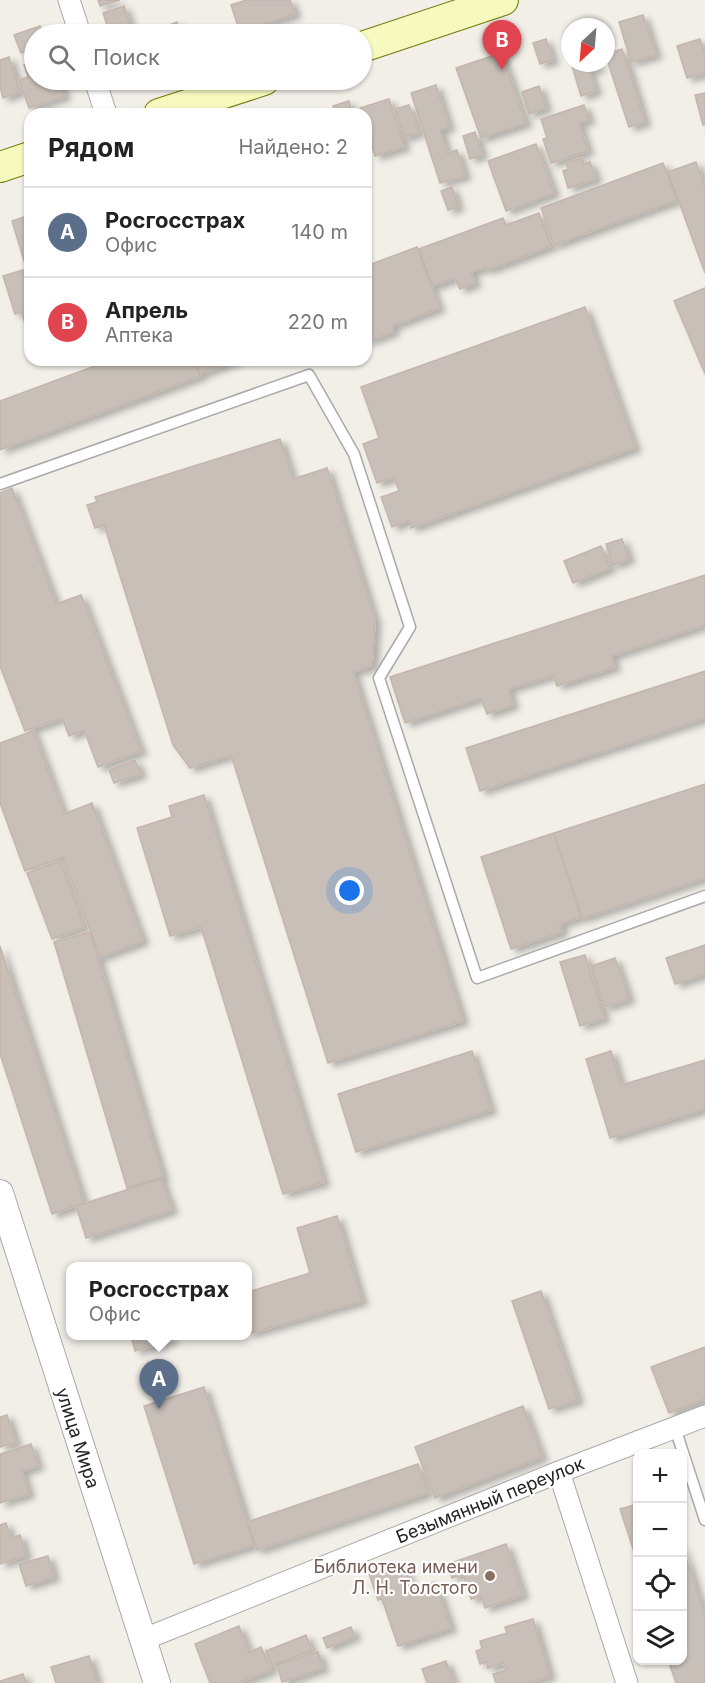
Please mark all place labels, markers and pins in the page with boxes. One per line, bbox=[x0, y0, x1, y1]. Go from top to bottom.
pin: B bbox=[482, 20, 522, 70]
pin: A bbox=[140, 1360, 178, 1409]
place label: Библиотека имени Л. Н. Толстого bbox=[313, 1556, 478, 1598]
marker: Библиотека имени Л. Н. Толстого bbox=[483, 1569, 497, 1583]

